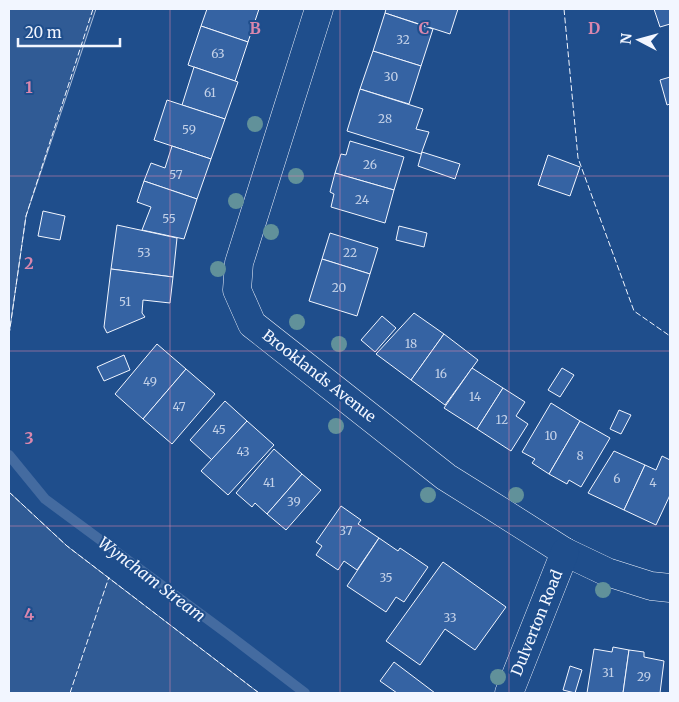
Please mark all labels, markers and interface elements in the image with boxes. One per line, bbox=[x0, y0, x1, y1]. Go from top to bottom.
scale bar bbox=[18, 15, 120, 47]
north arrow bbox=[614, 15, 664, 65]
text: B bbox=[249, 18, 261, 38]
text: C bbox=[419, 18, 429, 38]
text: D bbox=[588, 18, 600, 38]
text: 20 m bbox=[25, 23, 62, 42]
house number: 32 bbox=[396, 32, 410, 47]
text: N bbox=[617, 32, 636, 45]
house number: 63 bbox=[211, 46, 225, 61]
house number: 30 bbox=[384, 69, 398, 84]
text: 1 bbox=[25, 77, 33, 97]
house number: 61 bbox=[204, 85, 216, 100]
house number: 28 bbox=[378, 111, 392, 126]
house number: 59 bbox=[182, 122, 196, 137]
house number: 26 bbox=[363, 157, 377, 172]
house number: 57 bbox=[169, 167, 183, 182]
house number: 24 bbox=[355, 192, 370, 207]
house number: 55 bbox=[162, 211, 176, 226]
house number: 53 bbox=[137, 245, 151, 260]
house number: 22 bbox=[343, 245, 357, 260]
text: 2 bbox=[24, 253, 34, 273]
house number: 20 bbox=[332, 280, 347, 295]
house number: 51 bbox=[119, 294, 131, 309]
street label: Brooklands Avenue bbox=[259, 325, 380, 426]
house number: 18 bbox=[405, 336, 417, 351]
house number: 16 bbox=[435, 366, 447, 381]
house number: 49 bbox=[143, 374, 157, 389]
house number: 14 bbox=[469, 389, 482, 404]
house number: 47 bbox=[172, 399, 186, 414]
house number: 12 bbox=[496, 412, 508, 427]
house number: 45 bbox=[212, 422, 226, 437]
text: 3 bbox=[24, 428, 34, 448]
house number: 10 bbox=[545, 428, 558, 443]
house number: 43 bbox=[236, 444, 250, 459]
house number: 8 bbox=[576, 448, 584, 463]
house number: 6 bbox=[613, 471, 621, 486]
house number: 41 bbox=[263, 475, 276, 490]
house number: 4 bbox=[649, 475, 657, 490]
house number: 39 bbox=[287, 494, 301, 509]
house number: 37 bbox=[339, 523, 353, 538]
water label: Wyncham Stream bbox=[94, 532, 210, 626]
street label: Dulverton Road bbox=[507, 567, 566, 679]
house number: 35 bbox=[379, 570, 393, 585]
text: 4 bbox=[24, 604, 34, 624]
house number: 33 bbox=[443, 610, 457, 625]
house number: 31 bbox=[602, 665, 614, 680]
house number: 29 bbox=[637, 669, 651, 684]

